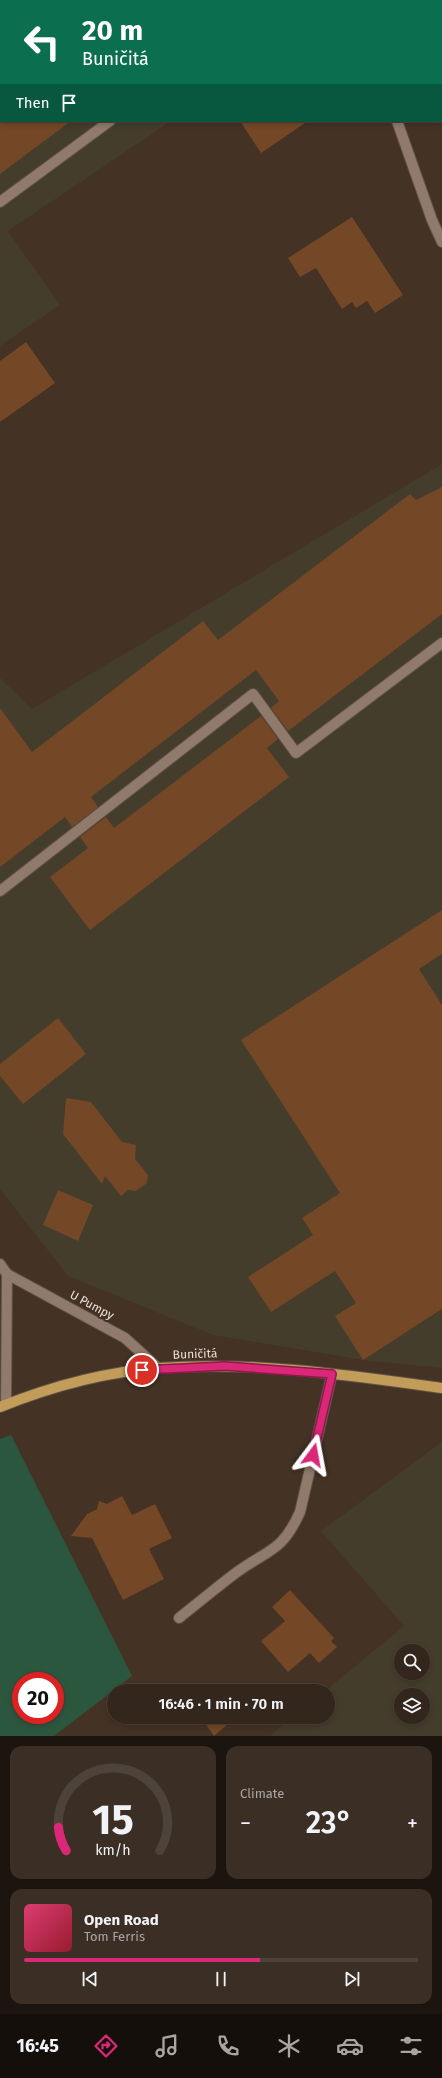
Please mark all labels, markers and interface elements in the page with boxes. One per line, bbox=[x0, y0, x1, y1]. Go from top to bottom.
text: 20 m bbox=[82, 14, 143, 47]
icon: left bbox=[16, 16, 68, 68]
text: Buničitá bbox=[82, 48, 149, 70]
icon: arrive bbox=[58, 92, 80, 114]
text: Then bbox=[16, 94, 50, 112]
street label: U Pumpy bbox=[68, 1288, 117, 1322]
street label: Buničitá bbox=[172, 1346, 218, 1362]
pin bbox=[125, 1353, 159, 1387]
icon: arrive bbox=[131, 1359, 153, 1381]
position arrow bbox=[292, 1434, 334, 1476]
map controls bbox=[394, 1644, 430, 1724]
button: search bbox=[394, 1644, 430, 1680]
speed limit sign: 20 bbox=[12, 1672, 64, 1724]
button: layers bbox=[394, 1688, 430, 1724]
text: 16:46 · 1 min · 70 m bbox=[158, 1695, 284, 1713]
text: Climate bbox=[240, 1786, 284, 1801]
text: 15 bbox=[92, 1794, 134, 1844]
text: 23° bbox=[306, 1805, 352, 1841]
text: − bbox=[240, 1810, 251, 1837]
text: + bbox=[407, 1810, 418, 1837]
text: km/h bbox=[95, 1841, 131, 1858]
text: Open Road bbox=[84, 1911, 159, 1929]
text: Tom Ferris bbox=[84, 1929, 145, 1944]
icon: previous bbox=[79, 1968, 101, 1990]
icon: pause bbox=[210, 1968, 232, 1990]
icon: next bbox=[341, 1968, 363, 1990]
icon: directions bbox=[92, 2032, 120, 2060]
icon: music bbox=[153, 2032, 181, 2060]
icon: phone bbox=[214, 2032, 242, 2060]
icon: climate bbox=[275, 2032, 303, 2060]
icon: car bbox=[336, 2032, 364, 2060]
icon: filters bbox=[397, 2032, 425, 2060]
text: 16:45 bbox=[17, 2035, 59, 2057]

